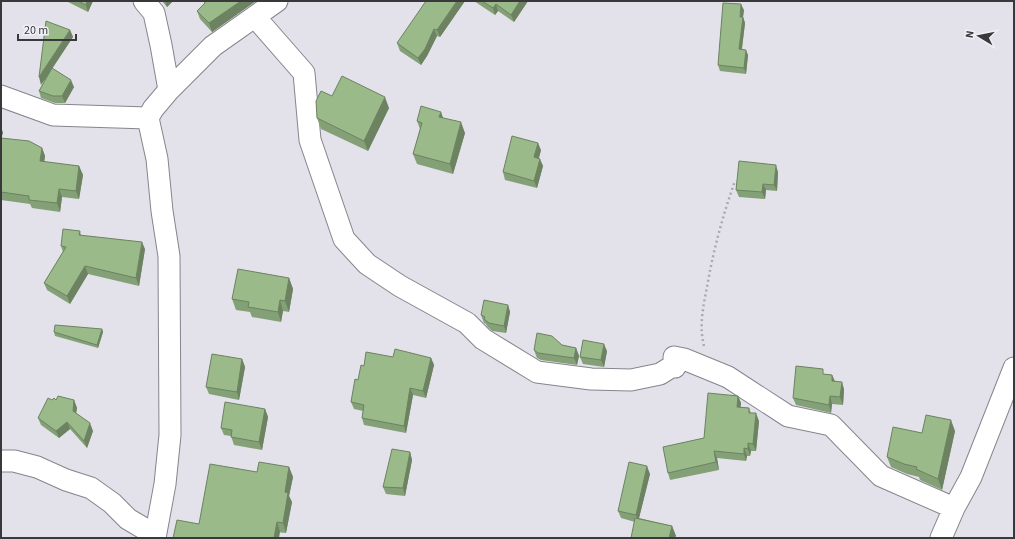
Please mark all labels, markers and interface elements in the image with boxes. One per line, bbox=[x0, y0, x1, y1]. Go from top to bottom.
scale bar bbox=[18, 16, 76, 42]
north arrow bbox=[959, 16, 999, 56]
text: 20 m bbox=[24, 22, 48, 39]
text: N bbox=[962, 29, 978, 39]

